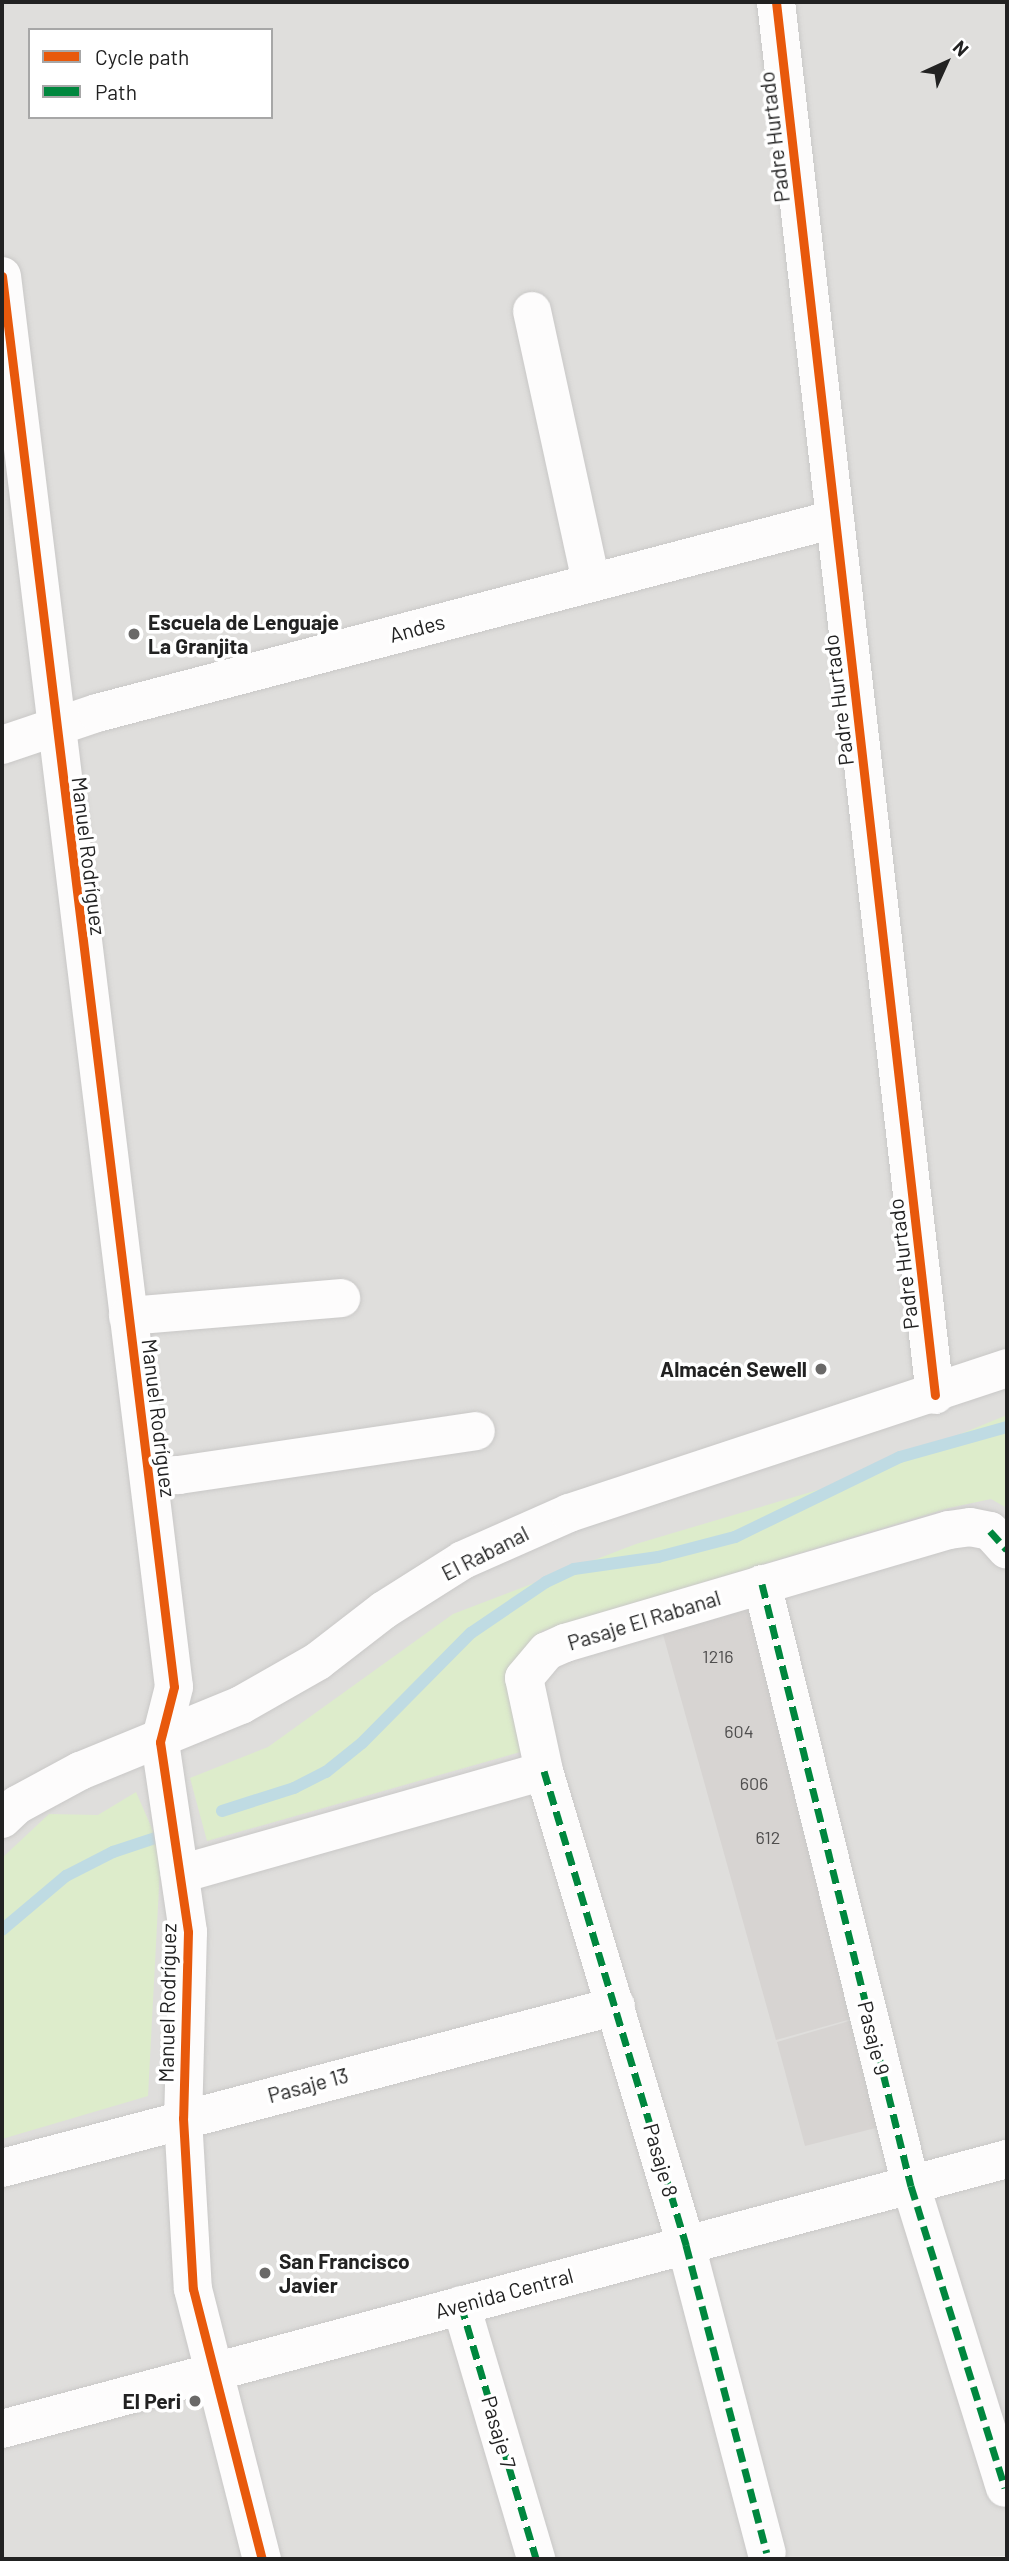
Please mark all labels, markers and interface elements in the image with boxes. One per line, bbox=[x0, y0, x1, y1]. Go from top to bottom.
legend bbox=[28, 28, 273, 119]
north arrow bbox=[911, 28, 981, 98]
text: N bbox=[949, 35, 974, 60]
text: Cycle path bbox=[95, 44, 189, 69]
street label: Padre Hurtado bbox=[753, 70, 795, 204]
text: Path bbox=[95, 79, 137, 104]
place label: Escuela de Lenguaje La Granjita bbox=[148, 609, 339, 659]
street label: Andes bbox=[386, 609, 448, 647]
marker: Escuela de Lenguaje La Granjita bbox=[126, 626, 142, 642]
street label: Padre Hurtado bbox=[817, 633, 859, 767]
street label: Manuel Rodríguez bbox=[67, 775, 111, 937]
street label: Padre Hurtado bbox=[882, 1197, 924, 1331]
street label: Manuel Rodríguez bbox=[137, 1337, 181, 1499]
place label: Almacén Sewell bbox=[660, 1356, 807, 1382]
marker: Almacén Sewell bbox=[813, 1361, 829, 1377]
street label: El Rabanal bbox=[437, 1520, 533, 1586]
street label: Pasaje El Rabanal bbox=[564, 1585, 724, 1655]
house number: 1216 bbox=[702, 1645, 734, 1667]
house number: 604 bbox=[724, 1720, 754, 1742]
house number: 606 bbox=[740, 1772, 768, 1794]
house number: 612 bbox=[756, 1826, 780, 1848]
street label: Manuel Rodríguez bbox=[153, 1923, 181, 2083]
street label: Pasaje 9 bbox=[853, 1998, 895, 2078]
street label: Pasaje 13 bbox=[265, 2062, 351, 2108]
street label: Pasaje 8 bbox=[638, 2120, 684, 2200]
place label: San Francisco Javier bbox=[279, 2248, 410, 2298]
street label: Avenida Central bbox=[432, 2262, 576, 2324]
marker: San Francisco Javier bbox=[257, 2265, 273, 2281]
place label: El Peri bbox=[123, 2388, 181, 2414]
marker: El Peri bbox=[187, 2393, 203, 2409]
street label: Pasaje 7 bbox=[477, 2393, 521, 2471]

